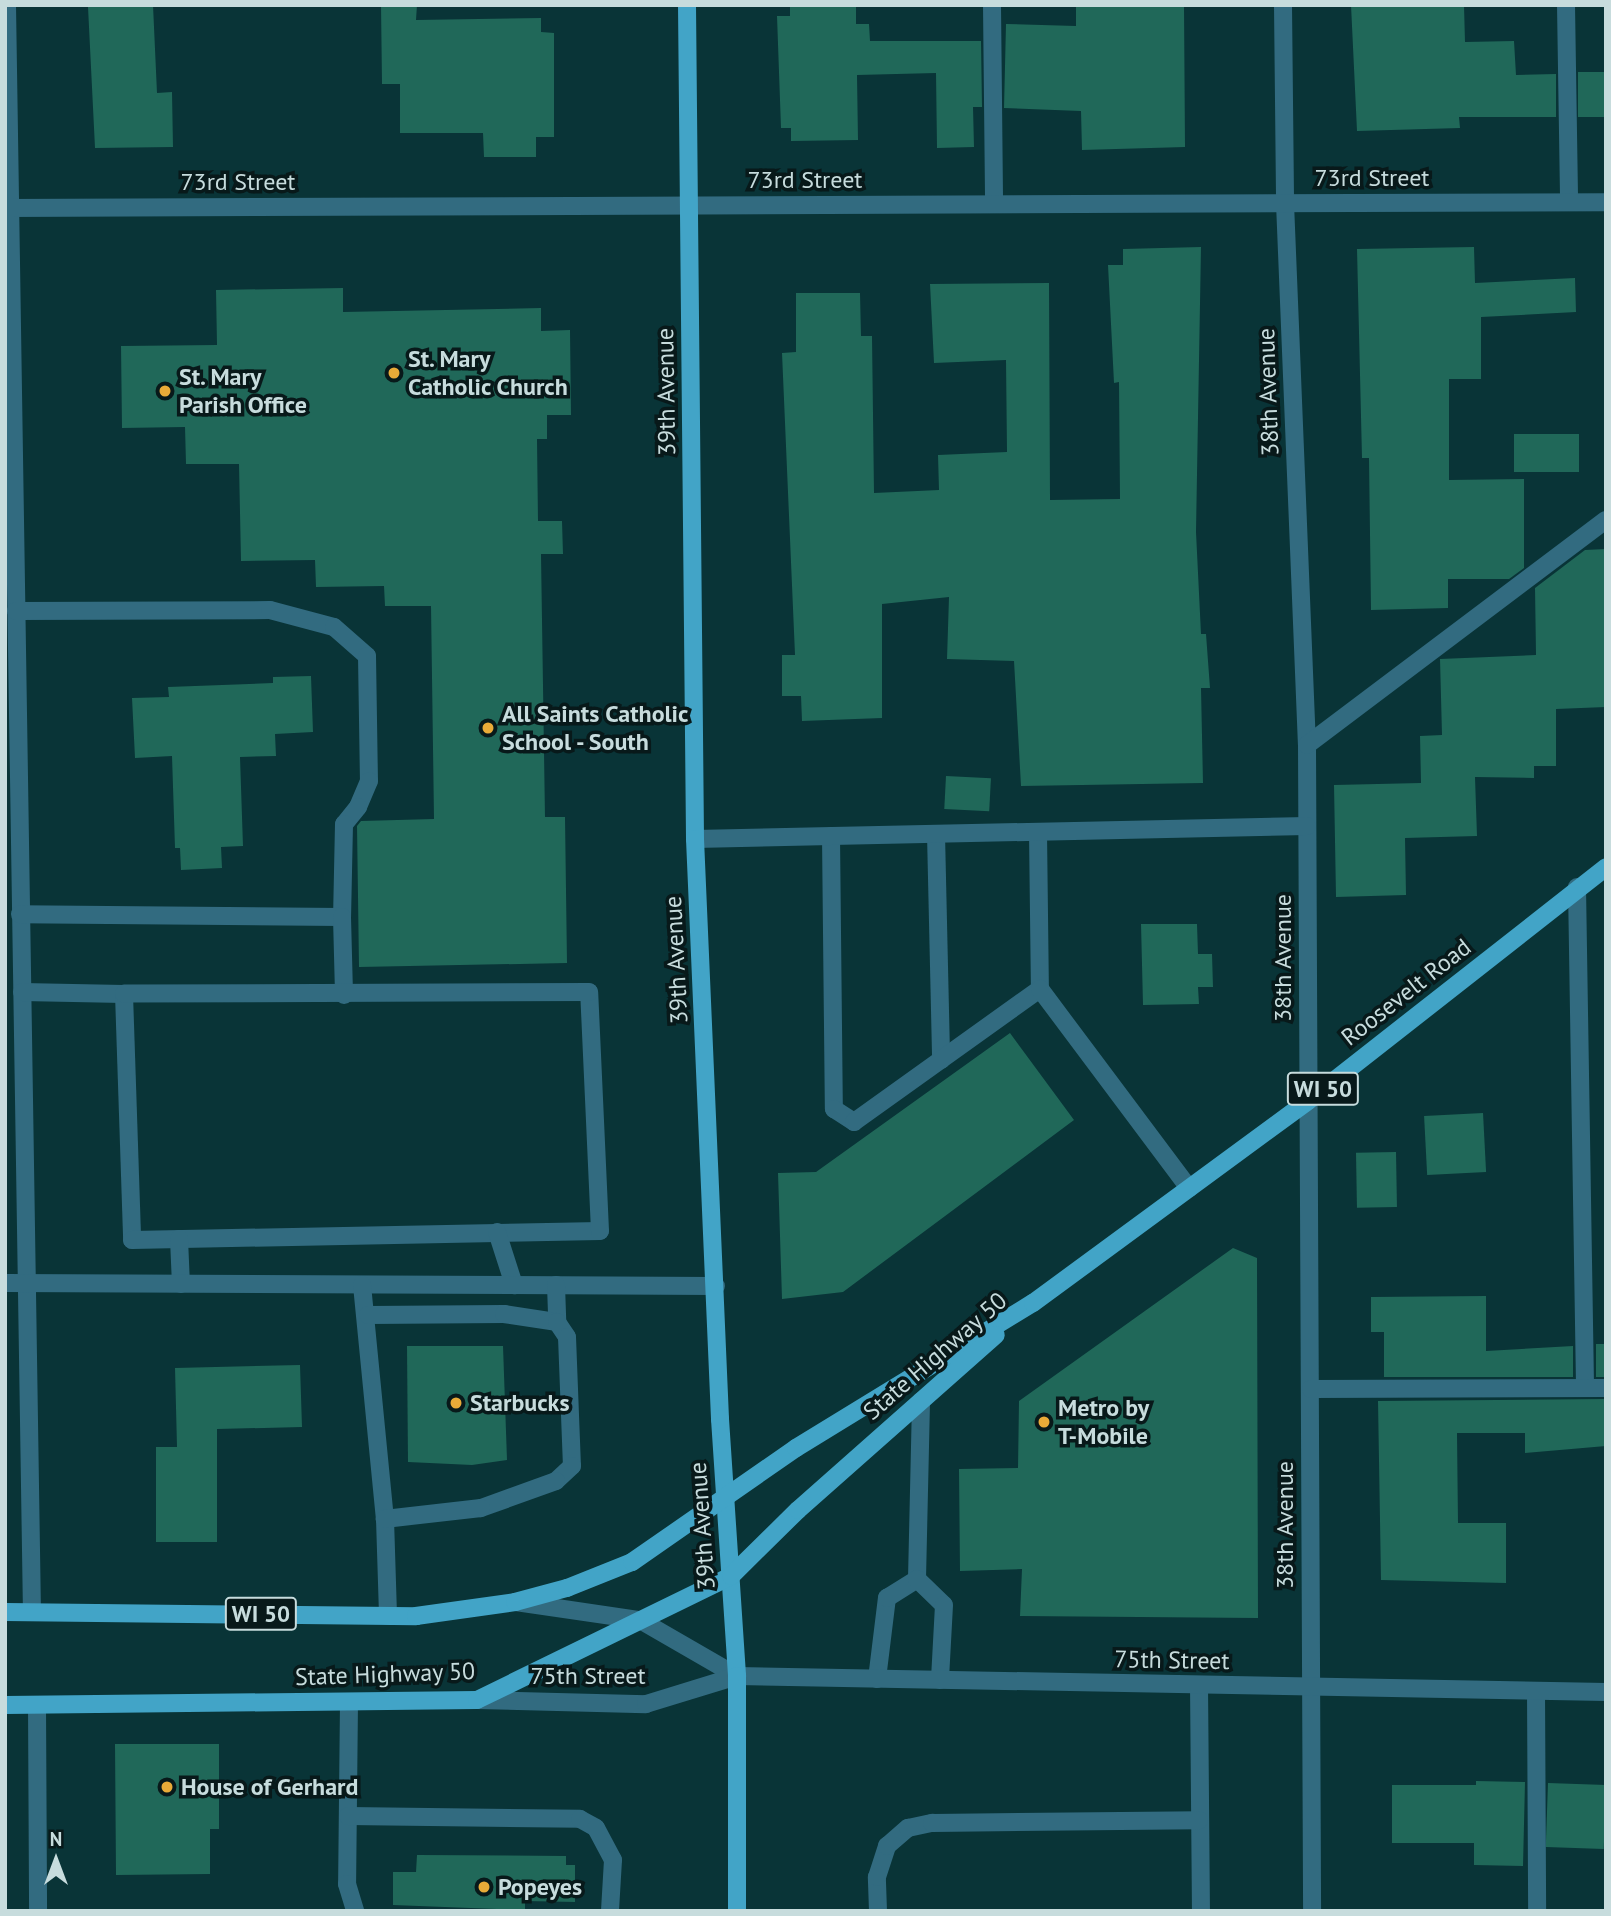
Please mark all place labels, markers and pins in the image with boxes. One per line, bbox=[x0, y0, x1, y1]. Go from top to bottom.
place label: St. Mary Catholic Church bbox=[408, 345, 569, 401]
place label: St. Mary Parish Office bbox=[179, 363, 307, 419]
marker: St. Mary Catholic Church bbox=[386, 365, 402, 381]
marker: St. Mary Parish Office bbox=[157, 383, 173, 399]
place label: All Saints Catholic School - South bbox=[502, 700, 689, 756]
marker: All Saints Catholic School - South bbox=[480, 720, 496, 736]
place label: Starbucks bbox=[470, 1389, 570, 1417]
place label: Metro by T-Mobile bbox=[1058, 1394, 1149, 1450]
marker: Starbucks bbox=[448, 1395, 464, 1411]
marker: Metro by T-Mobile bbox=[1036, 1414, 1052, 1430]
place label: House of Gerhard bbox=[181, 1773, 359, 1801]
marker: House of Gerhard bbox=[159, 1779, 175, 1795]
place label: Popeyes bbox=[498, 1873, 582, 1901]
marker: Popeyes bbox=[476, 1879, 492, 1895]

